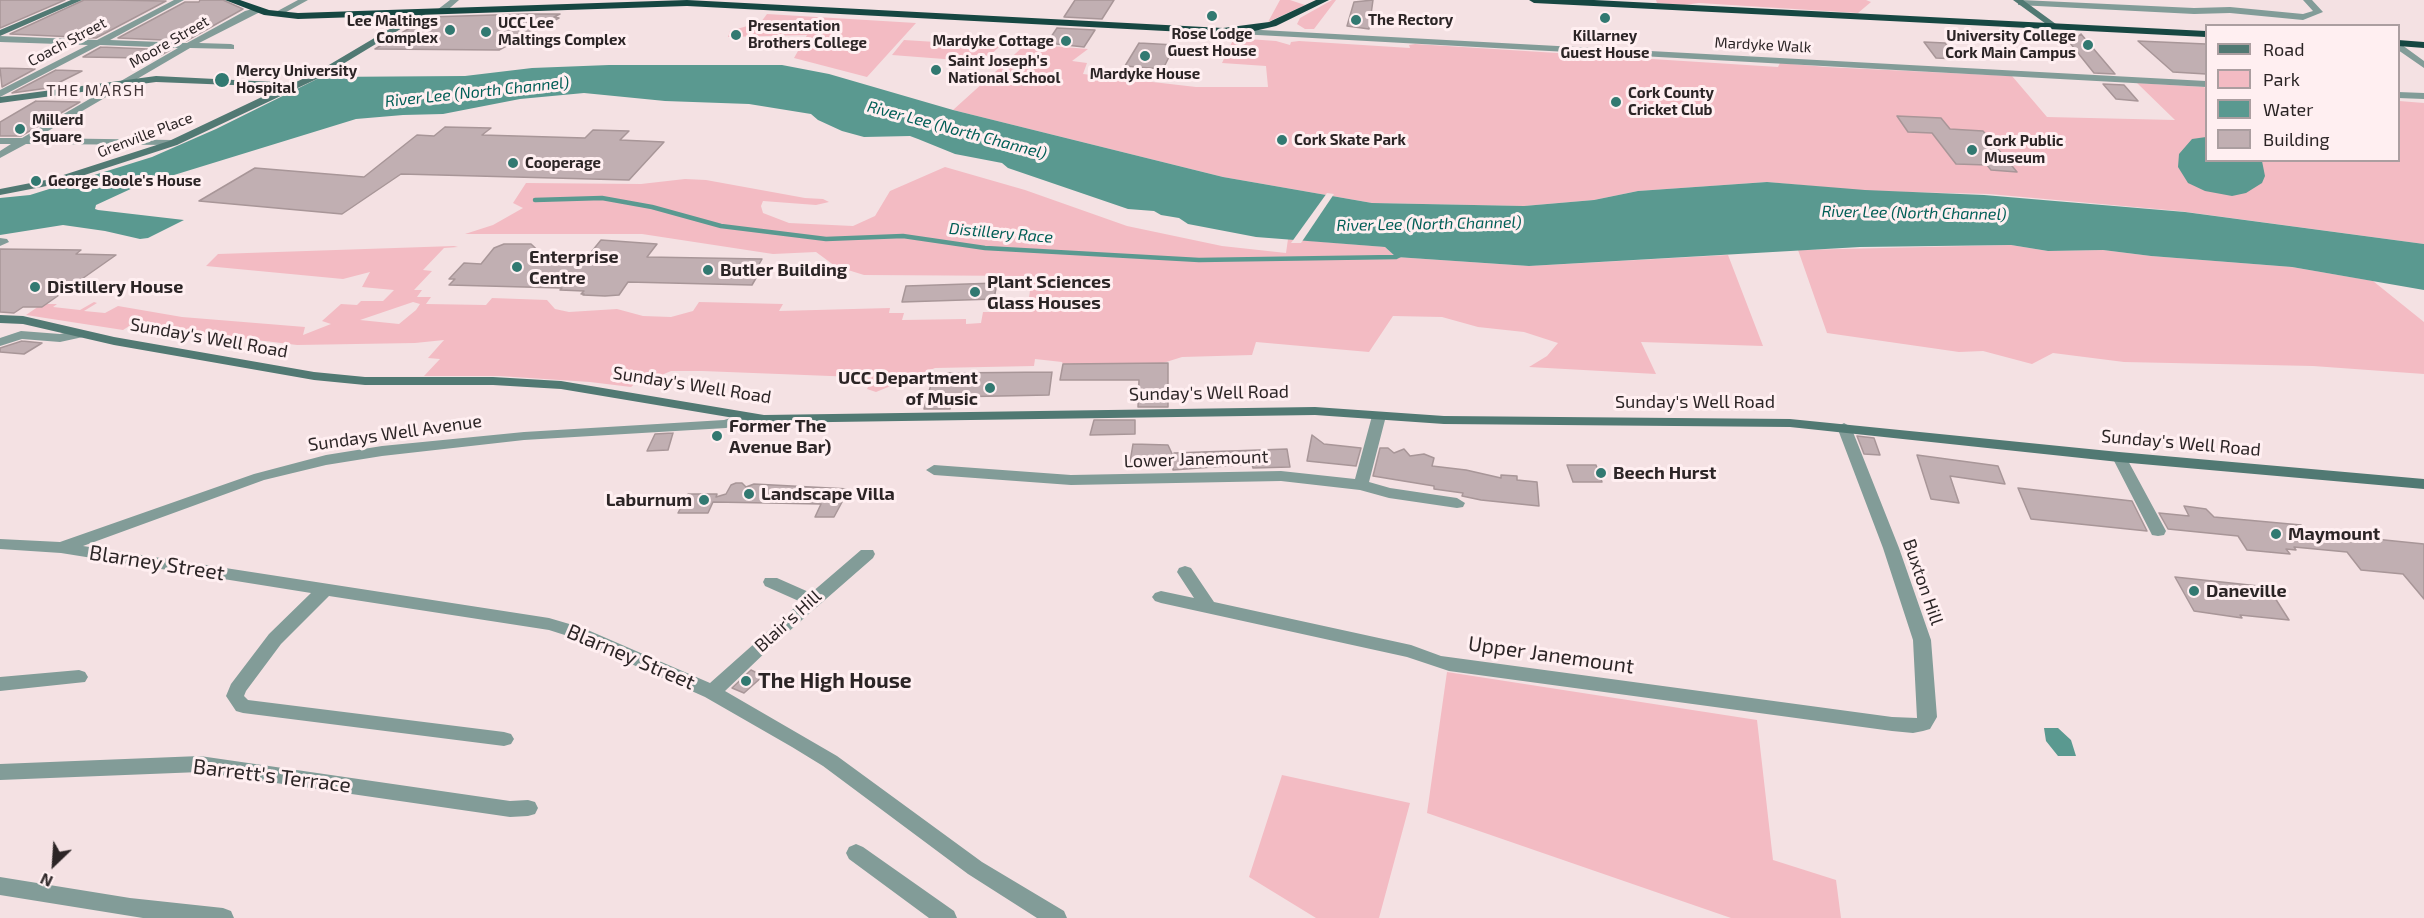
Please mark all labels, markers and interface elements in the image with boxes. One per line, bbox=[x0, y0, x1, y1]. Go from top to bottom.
marker: Rose Lodge Guest House bbox=[1205, 9, 1219, 23]
place label: The Rectory bbox=[1368, 11, 1453, 29]
marker: Killarney Guest House bbox=[1598, 11, 1612, 25]
street label: Moore Street bbox=[126, 12, 212, 72]
place label: Lee Maltings Complex bbox=[347, 12, 438, 47]
marker: The Rectory bbox=[1349, 13, 1363, 27]
street label: Coach Street bbox=[25, 14, 109, 70]
place label: UCC Lee Maltings Complex bbox=[498, 14, 626, 49]
place label: Presentation Brothers College bbox=[748, 17, 867, 52]
marker: Lee Maltings Complex bbox=[443, 23, 457, 37]
legend bbox=[2205, 24, 2400, 162]
marker: UCC Lee Maltings Complex bbox=[479, 25, 493, 39]
place label: Rose Lodge Guest House bbox=[1168, 25, 1256, 60]
place label: Killarney Guest House bbox=[1561, 27, 1649, 62]
place label: University College Cork Main Campus bbox=[1945, 27, 2076, 62]
marker: Presentation Brothers College bbox=[729, 28, 743, 42]
place label: Mardyke Cottage bbox=[933, 32, 1054, 50]
street label: Mardyke Walk bbox=[1714, 33, 1812, 57]
marker: Mardyke Cottage bbox=[1059, 34, 1073, 48]
marker: University College Cork Main Campus bbox=[2081, 38, 2095, 52]
text: Road bbox=[2263, 38, 2304, 60]
marker: Mardyke House bbox=[1138, 49, 1152, 63]
place label: Saint Joseph's National School bbox=[948, 52, 1060, 87]
place label: Mercy University Hospital bbox=[236, 62, 357, 97]
marker: Saint Joseph's National School bbox=[929, 63, 943, 77]
place label: Mardyke House bbox=[1090, 65, 1200, 83]
text: Park bbox=[2263, 68, 2300, 90]
marker: Mercy University Hospital bbox=[213, 71, 231, 89]
water label: River Lee (North Channel) bbox=[384, 73, 570, 111]
district label: THE MARSH bbox=[46, 81, 146, 101]
place label: Cork County Cricket Club bbox=[1628, 84, 1714, 119]
marker: Cork County Cricket Club bbox=[1609, 95, 1623, 109]
water label: River Lee (North Channel) bbox=[865, 97, 1049, 163]
text: Water bbox=[2263, 98, 2313, 120]
street label: Grenville Place bbox=[95, 109, 195, 161]
place label: Millerd Square bbox=[32, 111, 83, 146]
marker: Millerd Square bbox=[13, 122, 27, 136]
text: Building bbox=[2263, 128, 2330, 150]
place label: Cork Skate Park bbox=[1294, 131, 1406, 149]
place label: Cork Public Museum bbox=[1984, 132, 2063, 167]
marker: Cork Skate Park bbox=[1275, 133, 1289, 147]
marker: Cork Public Museum bbox=[1965, 143, 1979, 157]
place label: Cooperage bbox=[525, 154, 601, 172]
marker: Cooperage bbox=[506, 156, 520, 170]
place label: George Boole's House bbox=[48, 172, 201, 190]
marker: George Boole's House bbox=[29, 174, 43, 188]
water label: River Lee (North Channel) bbox=[1821, 202, 2007, 224]
water label: River Lee (North Channel) bbox=[1336, 213, 1522, 235]
water label: Distillery Race bbox=[948, 219, 1054, 247]
place label: Enterprise Centre bbox=[529, 246, 619, 288]
place label: Butler Building bbox=[720, 259, 847, 281]
marker: Enterprise Centre bbox=[510, 260, 524, 274]
marker: Butler Building bbox=[701, 263, 715, 277]
place label: Plant Sciences Glass Houses bbox=[987, 271, 1111, 314]
place label: Distillery House bbox=[47, 276, 183, 298]
marker: Distillery House bbox=[28, 280, 42, 294]
marker: Plant Sciences Glass Houses bbox=[968, 285, 982, 299]
street label: Sunday's Well Road bbox=[128, 313, 290, 363]
street label: Sunday's Well Road bbox=[611, 362, 773, 408]
place label: UCC Department of Music bbox=[838, 367, 978, 410]
marker: UCC Department of Music bbox=[983, 381, 997, 395]
street label: Sunday's Well Road bbox=[1129, 381, 1289, 405]
street label: Sunday's Well Road bbox=[1615, 391, 1775, 413]
street label: Sundays Well Avenue bbox=[307, 410, 483, 456]
place label: Former The Avenue Bar) bbox=[729, 415, 831, 458]
street label: Sunday's Well Road bbox=[2100, 425, 2262, 461]
marker: Former The Avenue Bar) bbox=[710, 429, 724, 443]
street label: Lower Janemount bbox=[1123, 446, 1269, 472]
place label: Beech Hurst bbox=[1613, 462, 1716, 484]
marker: Beech Hurst bbox=[1594, 466, 1608, 480]
place label: Landscape Villa bbox=[761, 483, 895, 505]
marker: Landscape Villa bbox=[742, 487, 756, 501]
place label: Laburnum bbox=[606, 489, 692, 511]
marker: Laburnum bbox=[697, 493, 711, 507]
place label: Maymount bbox=[2288, 523, 2380, 545]
marker: Maymount bbox=[2269, 527, 2283, 541]
street label: Buxton Hill bbox=[1898, 536, 1948, 628]
street label: Blarney Street bbox=[87, 540, 227, 586]
place label: Daneville bbox=[2206, 580, 2287, 602]
marker: Daneville bbox=[2187, 584, 2201, 598]
street label: Blair's Hill bbox=[750, 585, 826, 657]
street label: Blarney Street bbox=[563, 619, 699, 695]
street label: Upper Janemount bbox=[1466, 631, 1636, 679]
place label: The High House bbox=[758, 668, 912, 694]
marker: The High House bbox=[739, 674, 753, 688]
street label: Barrett's Terrace bbox=[192, 754, 352, 798]
north arrow bbox=[24, 834, 84, 894]
text: N bbox=[37, 870, 55, 892]

